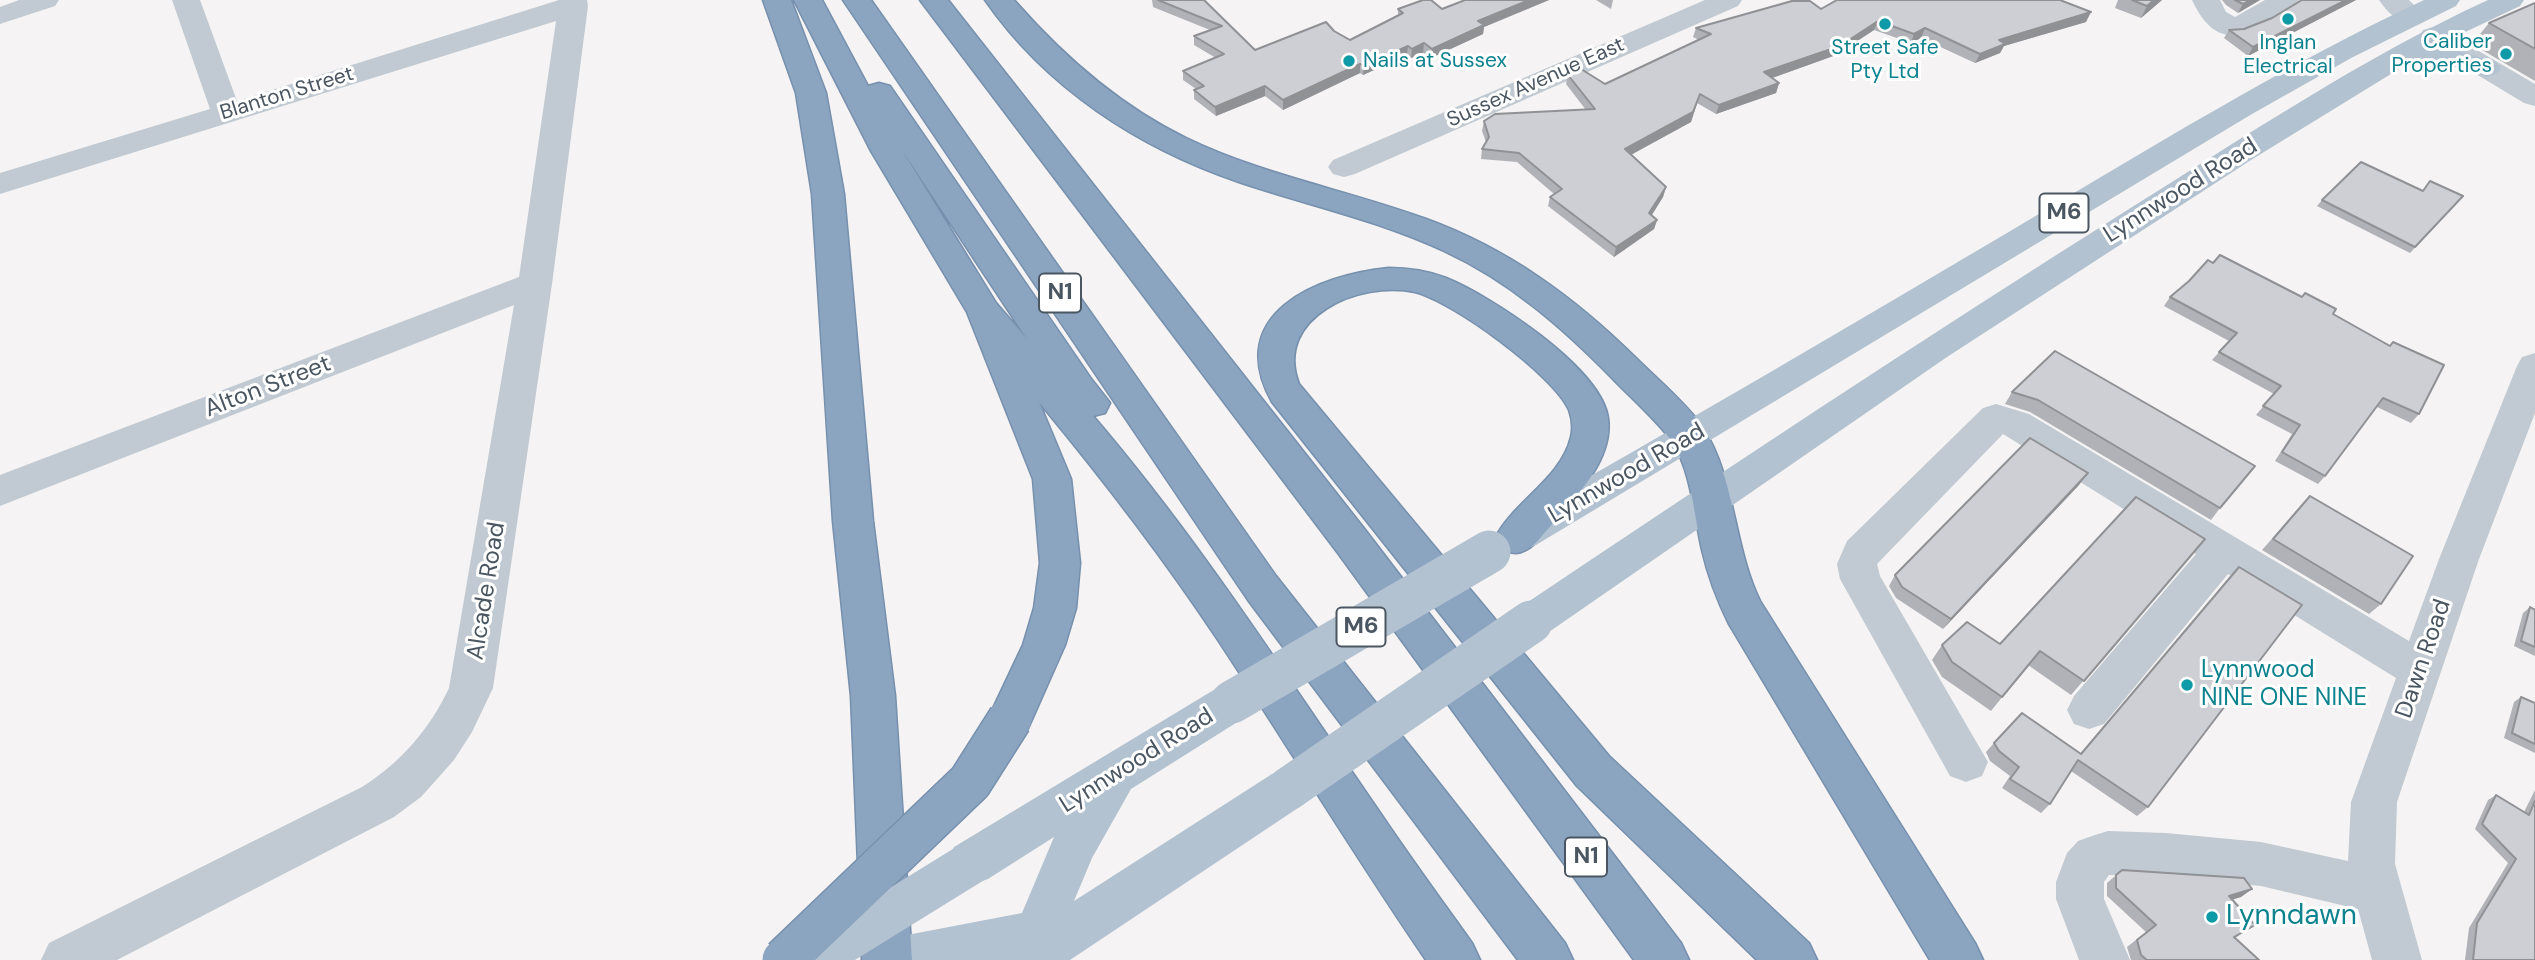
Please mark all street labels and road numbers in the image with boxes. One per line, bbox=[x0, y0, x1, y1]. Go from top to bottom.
street label: Sussex Avenue East bbox=[1443, 33, 1629, 133]
street label: Blanton Street bbox=[217, 62, 357, 126]
street label: Lynnwood Road bbox=[2099, 132, 2263, 250]
road number: M6 bbox=[2039, 194, 2088, 232]
road number: N1 bbox=[1039, 274, 1081, 312]
street label: Alton Street bbox=[201, 350, 335, 424]
street label: Lynnwood Road bbox=[1544, 418, 1710, 530]
street label: Alcade Road bbox=[462, 520, 512, 662]
street label: Dawn Road bbox=[2390, 596, 2458, 722]
road number: M6 bbox=[1336, 608, 1386, 646]
street label: Lynnwood Road bbox=[1055, 702, 1219, 820]
road number: N1 bbox=[1565, 838, 1607, 876]

